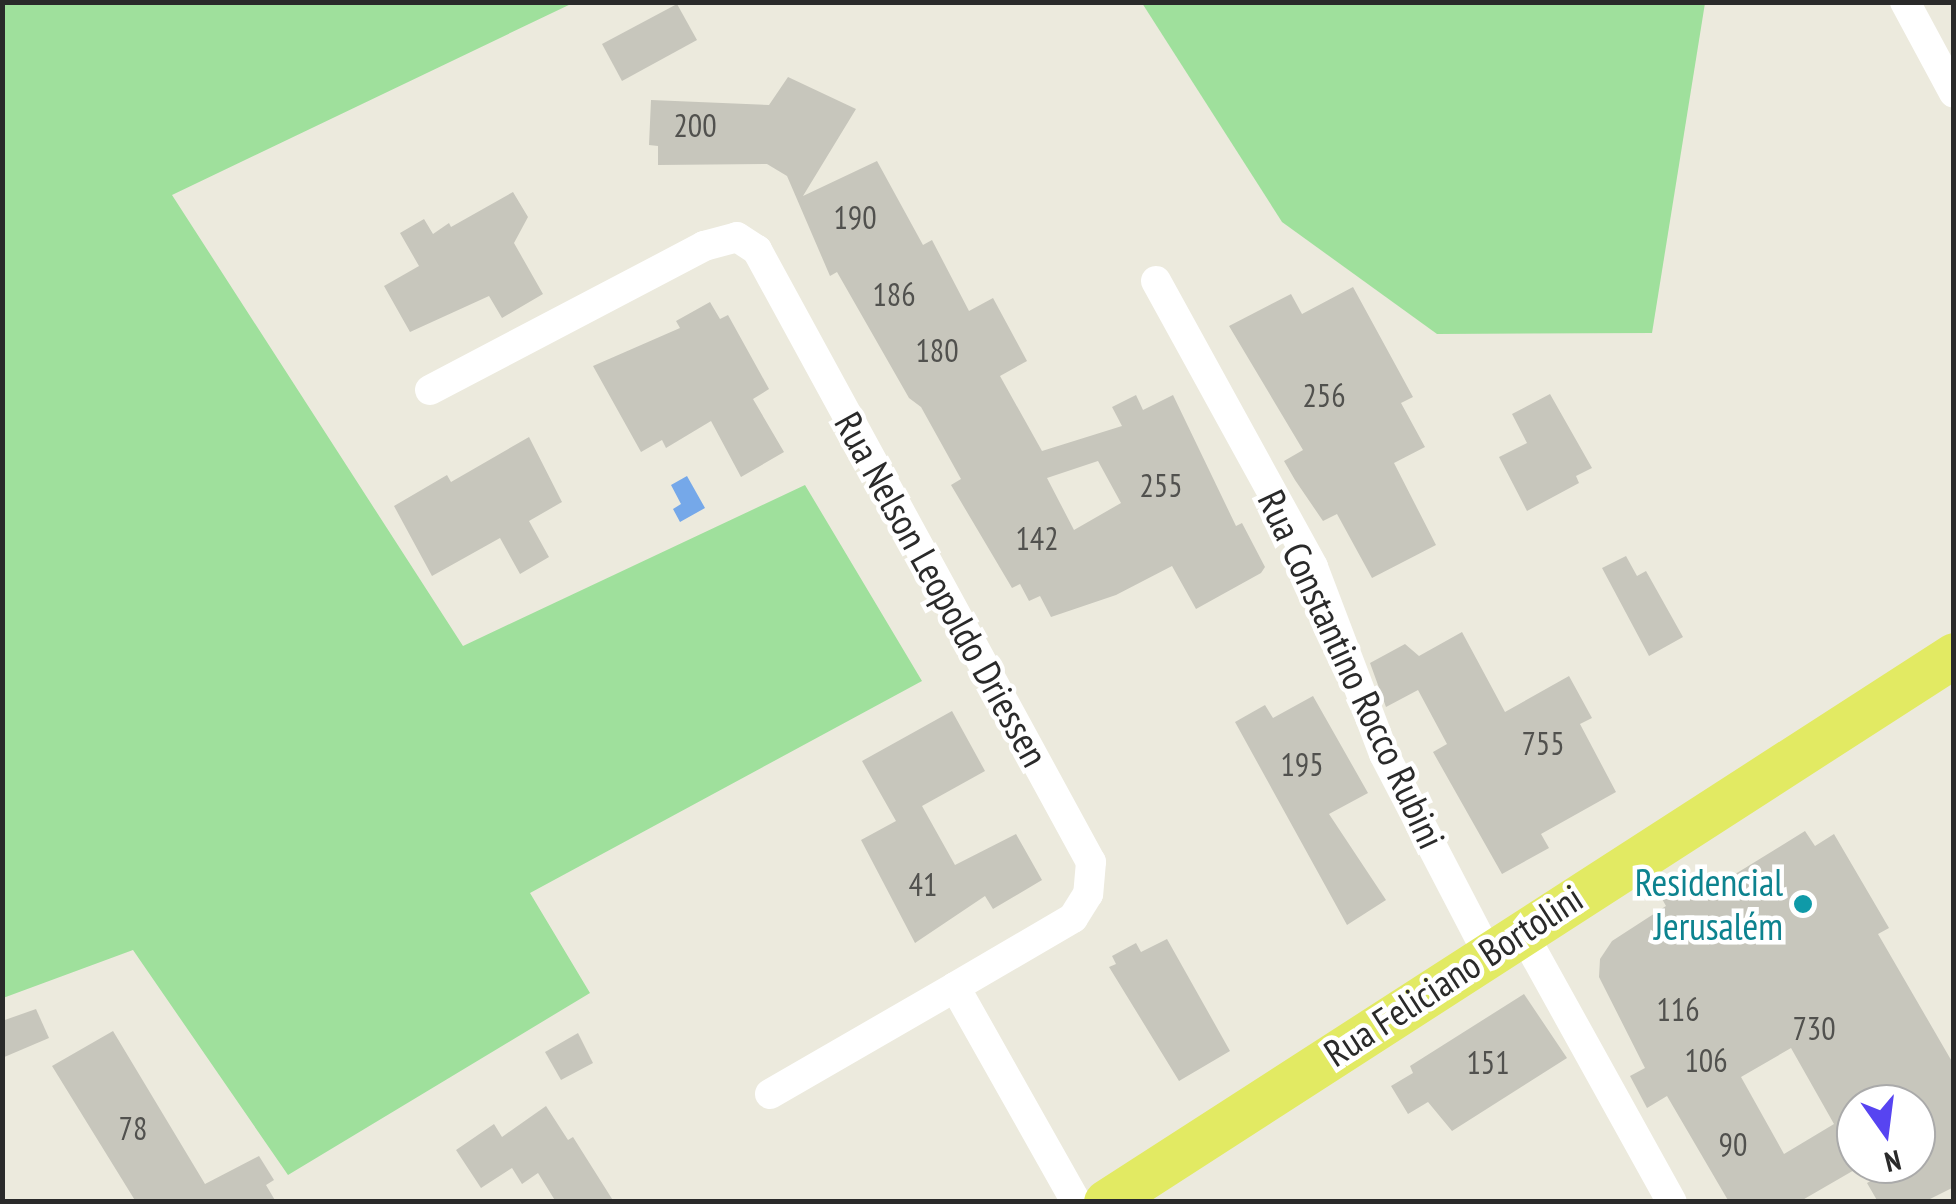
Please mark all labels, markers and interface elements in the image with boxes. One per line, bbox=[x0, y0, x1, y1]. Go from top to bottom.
house number: 200 bbox=[673, 106, 717, 144]
house number: 190 bbox=[833, 198, 877, 236]
house number: 186 bbox=[872, 275, 916, 313]
house number: 180 bbox=[915, 331, 959, 369]
house number: 256 bbox=[1302, 376, 1346, 414]
street label: Rua Nelson Leopoldo Driessen bbox=[826, 404, 1058, 774]
house number: 255 bbox=[1139, 466, 1183, 504]
street label: Rua Constantino Rocco Rubini bbox=[1249, 483, 1455, 855]
house number: 142 bbox=[1015, 519, 1059, 557]
house number: 755 bbox=[1521, 724, 1565, 762]
house number: 195 bbox=[1280, 745, 1324, 783]
place label: Residencial Jerusalém bbox=[1635, 859, 1783, 948]
house number: 41 bbox=[909, 865, 937, 903]
street label: Rua Feliciano Bortolini bbox=[1315, 875, 1591, 1075]
marker: Residencial Jerusalém bbox=[1792, 893, 1814, 915]
house number: 116 bbox=[1656, 990, 1700, 1028]
house number: 730 bbox=[1792, 1009, 1836, 1047]
house number: 106 bbox=[1684, 1041, 1728, 1079]
house number: 151 bbox=[1466, 1043, 1510, 1081]
north arrow bbox=[1836, 1084, 1936, 1184]
house number: 78 bbox=[119, 1109, 147, 1147]
house number: 90 bbox=[1719, 1125, 1747, 1163]
text: N bbox=[1881, 1142, 1905, 1181]

